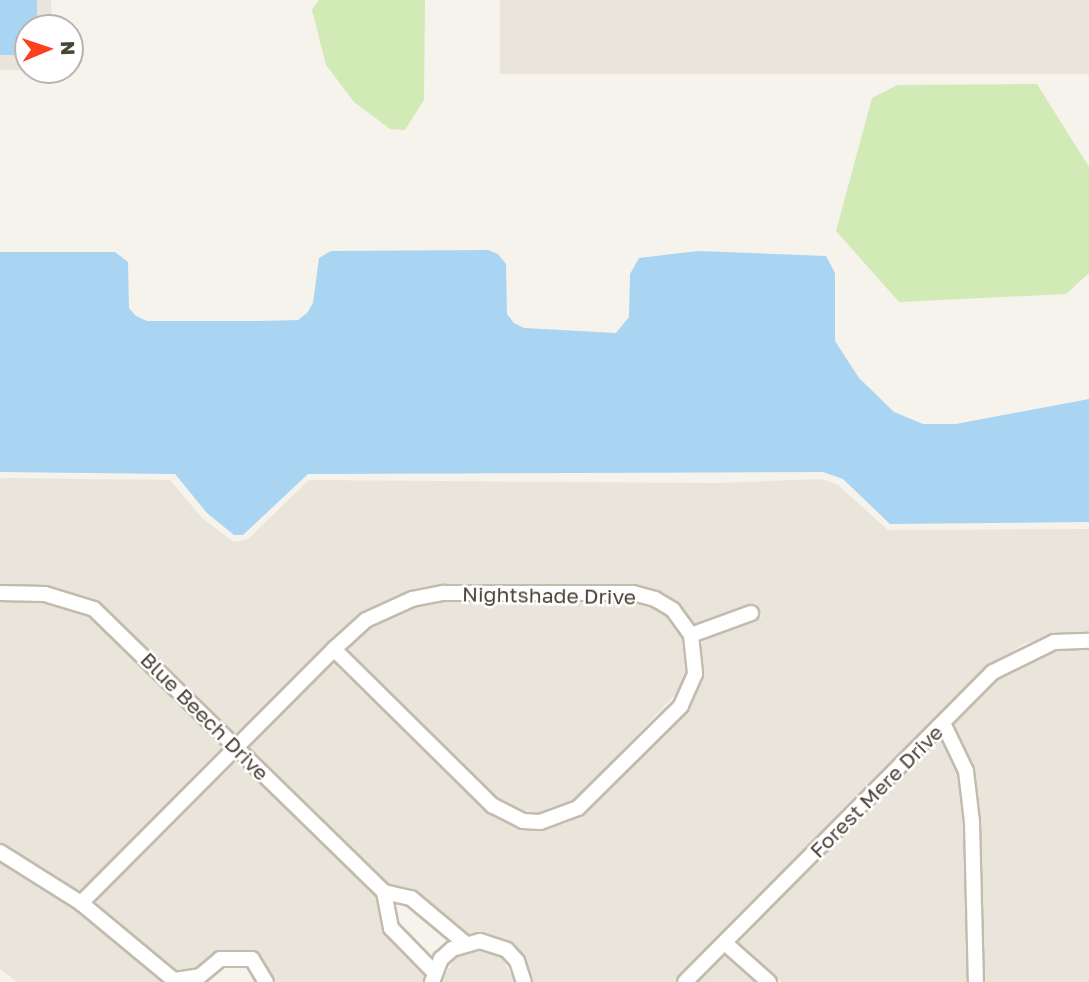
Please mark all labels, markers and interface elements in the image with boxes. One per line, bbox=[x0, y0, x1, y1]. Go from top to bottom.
north arrow bbox=[14, 14, 84, 84]
text: N bbox=[57, 41, 80, 56]
street label: Nightshade Drive bbox=[462, 581, 636, 609]
street label: Blue Beech Drive bbox=[136, 647, 274, 785]
street label: Forest Mere Drive bbox=[804, 719, 948, 863]

